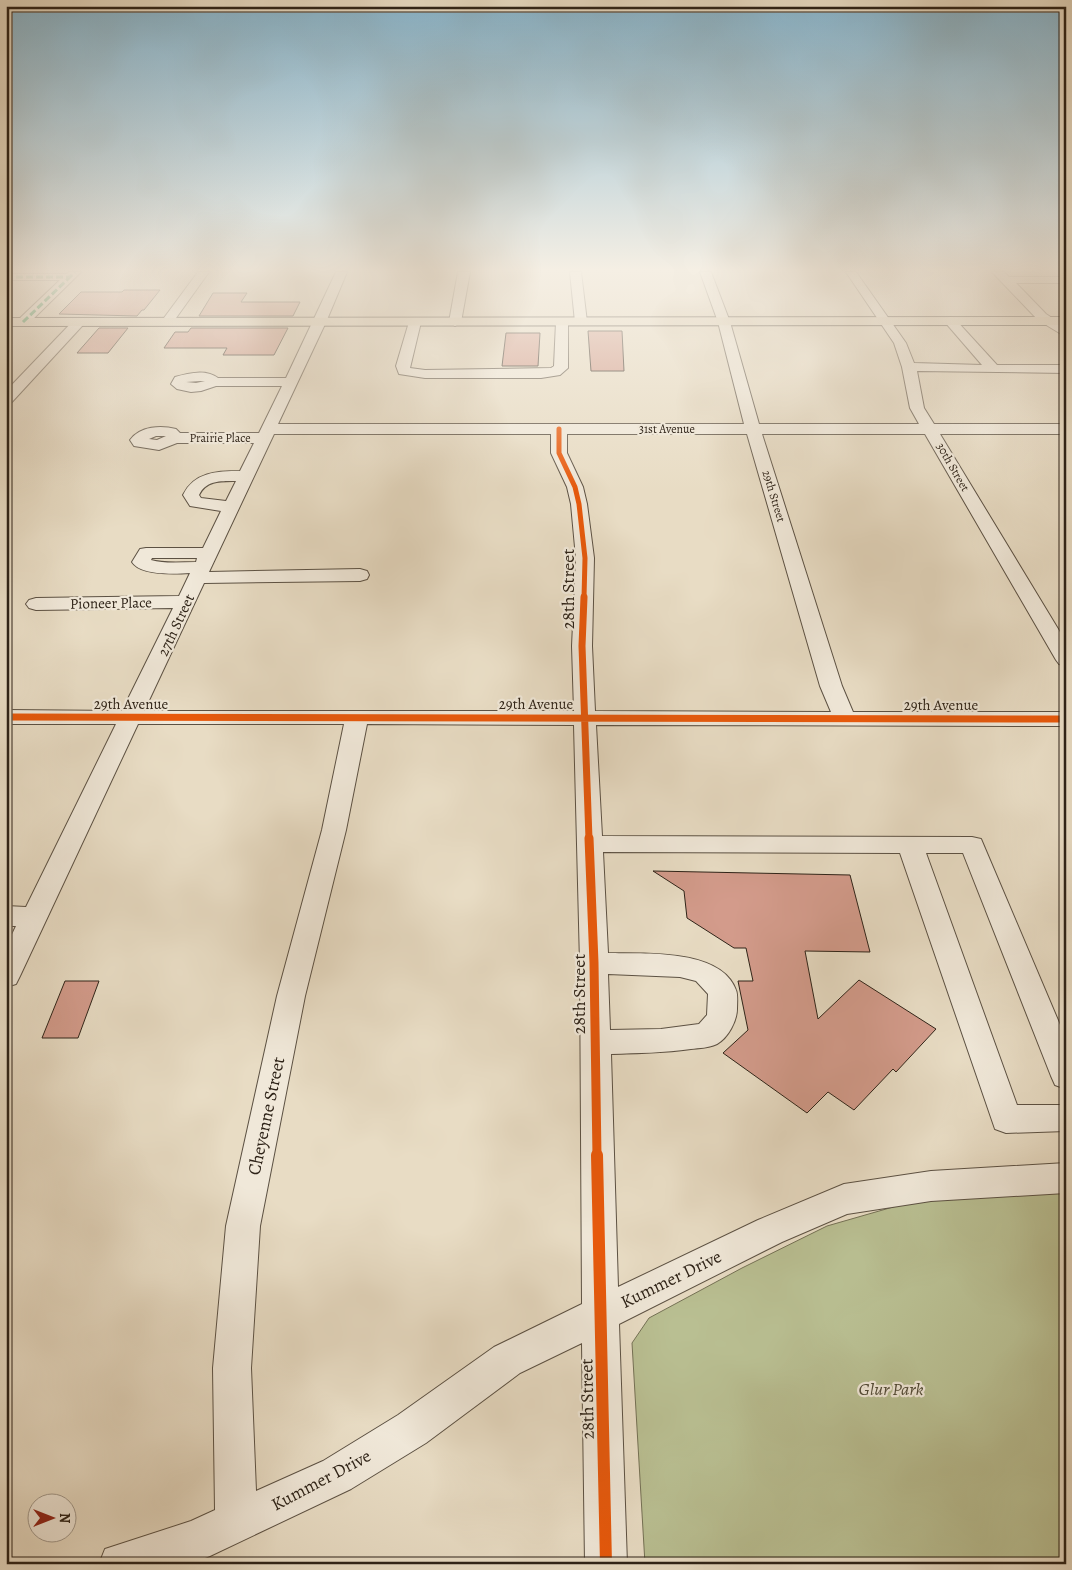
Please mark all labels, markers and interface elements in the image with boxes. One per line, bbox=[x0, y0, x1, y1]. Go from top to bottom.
street label: 31st Avenue bbox=[639, 421, 695, 437]
street label: Prairie Place bbox=[189, 430, 251, 446]
street label: 30th Street bbox=[933, 440, 973, 494]
street label: 29th Street bbox=[759, 468, 789, 524]
street label: 28th Street bbox=[556, 549, 580, 629]
street label: 27th Street bbox=[153, 591, 199, 659]
street label: Pioneer Place bbox=[70, 592, 152, 614]
street label: 29th Avenue bbox=[94, 694, 169, 714]
street label: 29th Avenue bbox=[499, 694, 574, 714]
street label: 29th Avenue bbox=[904, 695, 979, 715]
street label: 28th Street bbox=[567, 954, 591, 1034]
street label: Cheyenne Street bbox=[242, 1055, 290, 1177]
street label: Kummer Drive bbox=[616, 1244, 726, 1314]
street label: 28th Street bbox=[574, 1358, 600, 1440]
park label: Glur Park bbox=[858, 1377, 924, 1401]
street label: Kummer Drive bbox=[267, 1444, 375, 1516]
north arrow bbox=[28, 1492, 78, 1542]
text: N bbox=[55, 1513, 74, 1523]

